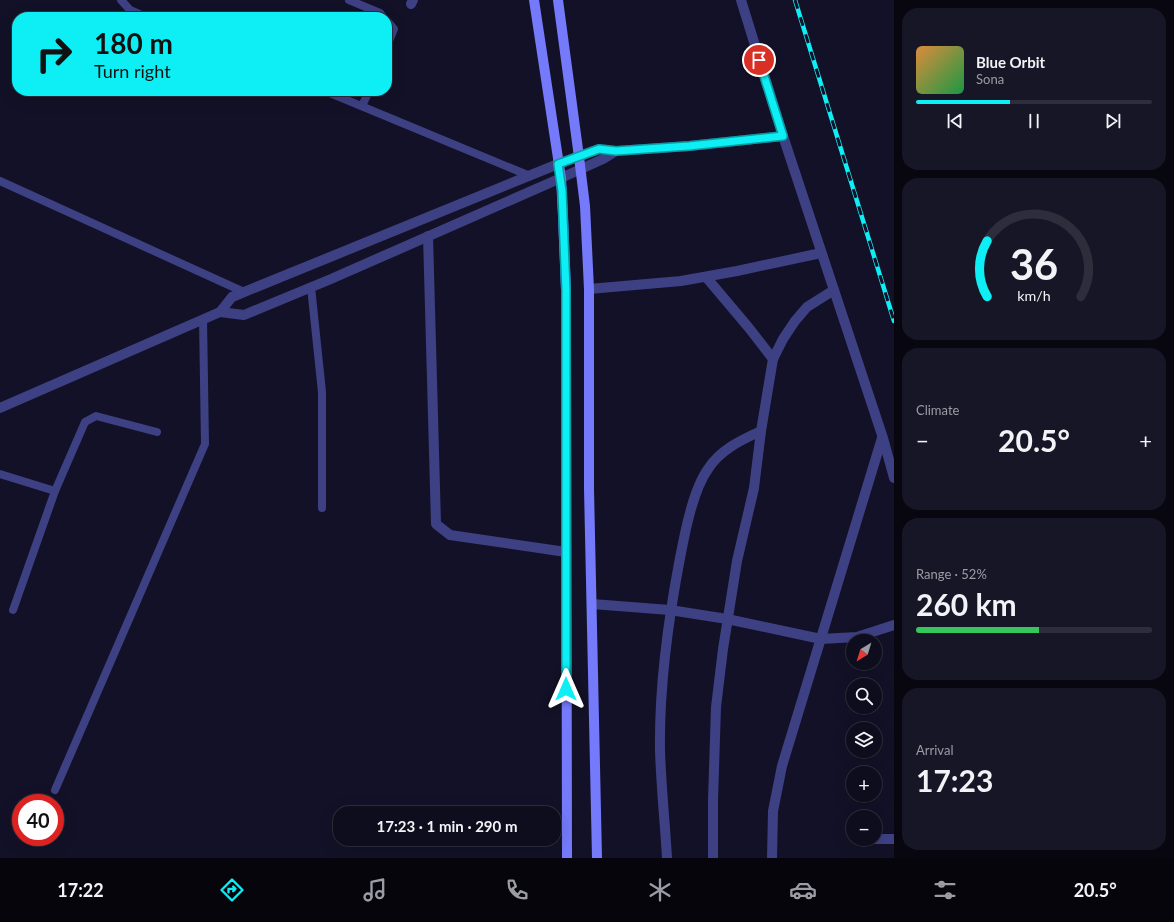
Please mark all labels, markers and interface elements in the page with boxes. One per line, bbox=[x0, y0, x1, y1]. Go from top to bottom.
text: 180 m bbox=[94, 26, 173, 60]
icon: right bbox=[28, 28, 80, 80]
pin bbox=[742, 43, 776, 77]
icon: arrive bbox=[748, 49, 770, 71]
text: Blue Orbit bbox=[976, 53, 1045, 71]
text: Turn right bbox=[94, 60, 171, 82]
text: Sona bbox=[976, 71, 1004, 87]
icon: previous bbox=[944, 110, 966, 132]
icon: pause bbox=[1023, 110, 1045, 132]
icon: next bbox=[1102, 110, 1124, 132]
text: 36 bbox=[1010, 239, 1058, 289]
text: km/h bbox=[1017, 287, 1051, 304]
text: Climate bbox=[916, 402, 959, 418]
text: 20.5° bbox=[998, 422, 1070, 458]
text: − bbox=[916, 427, 929, 454]
text: + bbox=[1139, 427, 1152, 454]
text: Range · 52% bbox=[916, 566, 987, 582]
text: 260 km bbox=[916, 586, 1017, 622]
north arrow bbox=[846, 634, 882, 670]
map controls bbox=[846, 634, 882, 846]
position arrow bbox=[545, 668, 587, 710]
button: search bbox=[846, 678, 882, 714]
button: layers bbox=[846, 722, 882, 758]
text: Arrival bbox=[916, 742, 953, 758]
text: 17:23 bbox=[916, 762, 993, 798]
button: + bbox=[846, 766, 882, 802]
speed limit sign: 40 bbox=[12, 794, 64, 846]
button: − bbox=[846, 810, 882, 846]
text: 17:23 · 1 min · 290 m bbox=[377, 817, 517, 835]
icon: directions bbox=[218, 876, 246, 904]
icon: music bbox=[361, 876, 389, 904]
icon: phone bbox=[503, 876, 531, 904]
icon: climate bbox=[646, 876, 674, 904]
icon: car bbox=[789, 876, 817, 904]
icon: filters bbox=[931, 876, 959, 904]
text: 17:22 bbox=[57, 879, 104, 901]
text: 20.5° bbox=[1074, 879, 1117, 901]

